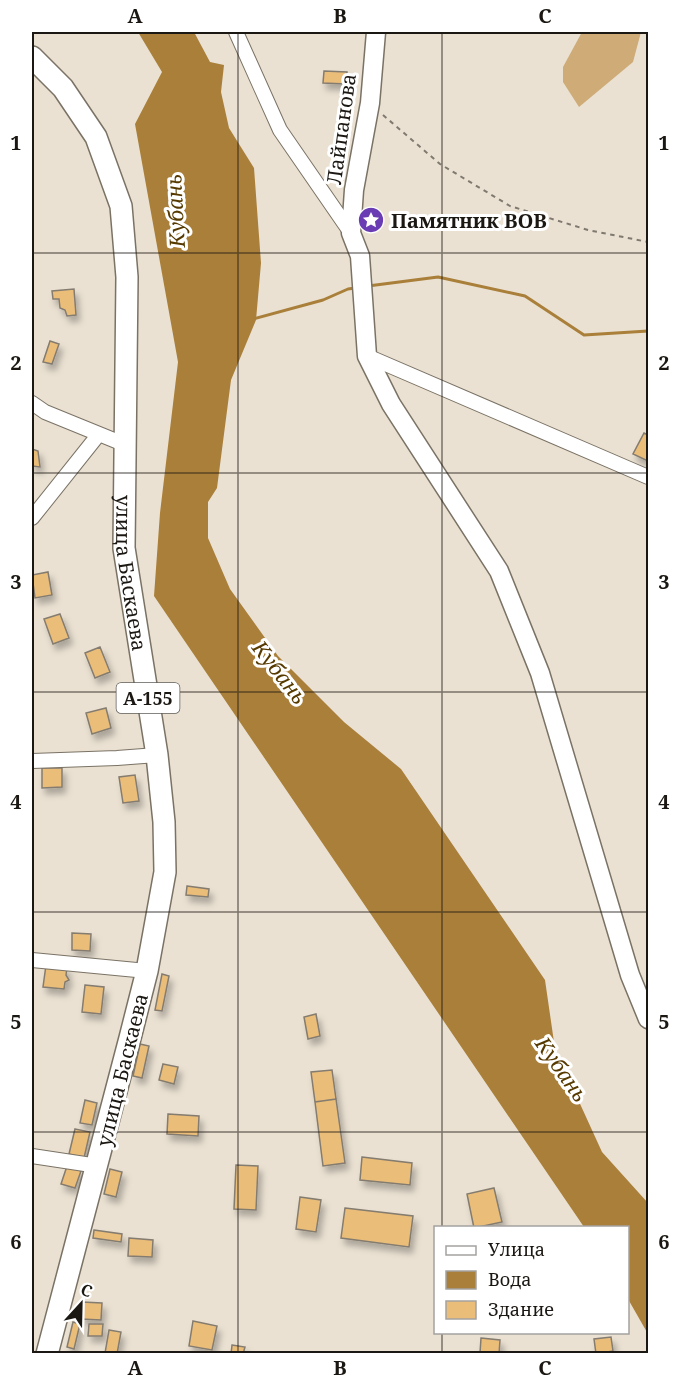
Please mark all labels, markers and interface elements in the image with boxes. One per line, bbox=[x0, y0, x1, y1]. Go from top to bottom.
text: A bbox=[127, 2, 143, 29]
text: B bbox=[333, 2, 347, 29]
text: C bbox=[538, 2, 552, 29]
street label: Лайпанова bbox=[320, 72, 362, 186]
text: 1 bbox=[10, 129, 22, 156]
text: 1 bbox=[658, 129, 670, 156]
water label: Кубань bbox=[159, 173, 191, 250]
place icon: Памятник ВОВ bbox=[356, 205, 386, 235]
place label: Памятник ВОВ bbox=[391, 207, 547, 234]
text: 2 bbox=[10, 349, 22, 376]
text: 2 bbox=[658, 349, 670, 376]
street label: улица Баскаева bbox=[110, 495, 154, 653]
text: 3 bbox=[10, 568, 22, 595]
text: 3 bbox=[658, 568, 670, 595]
water label: Кубань bbox=[246, 634, 314, 710]
road number: А-155 bbox=[116, 683, 180, 713]
text: 4 bbox=[10, 788, 22, 815]
text: 4 bbox=[658, 788, 670, 815]
street label: улица Баскаева bbox=[90, 990, 154, 1150]
text: 5 bbox=[10, 1008, 22, 1035]
text: 5 bbox=[658, 1008, 670, 1035]
water label: Кубань bbox=[529, 1030, 595, 1107]
legend bbox=[434, 1226, 629, 1334]
text: 6 bbox=[10, 1228, 22, 1255]
text: 6 bbox=[658, 1228, 670, 1255]
text: Улица bbox=[488, 1237, 545, 1261]
text: Вода bbox=[488, 1267, 532, 1291]
north arrow bbox=[51, 1274, 111, 1334]
text: С bbox=[78, 1278, 96, 1302]
text: Здание bbox=[488, 1297, 554, 1321]
text: A bbox=[127, 1354, 143, 1381]
text: B bbox=[333, 1354, 347, 1381]
text: C bbox=[538, 1354, 552, 1381]

